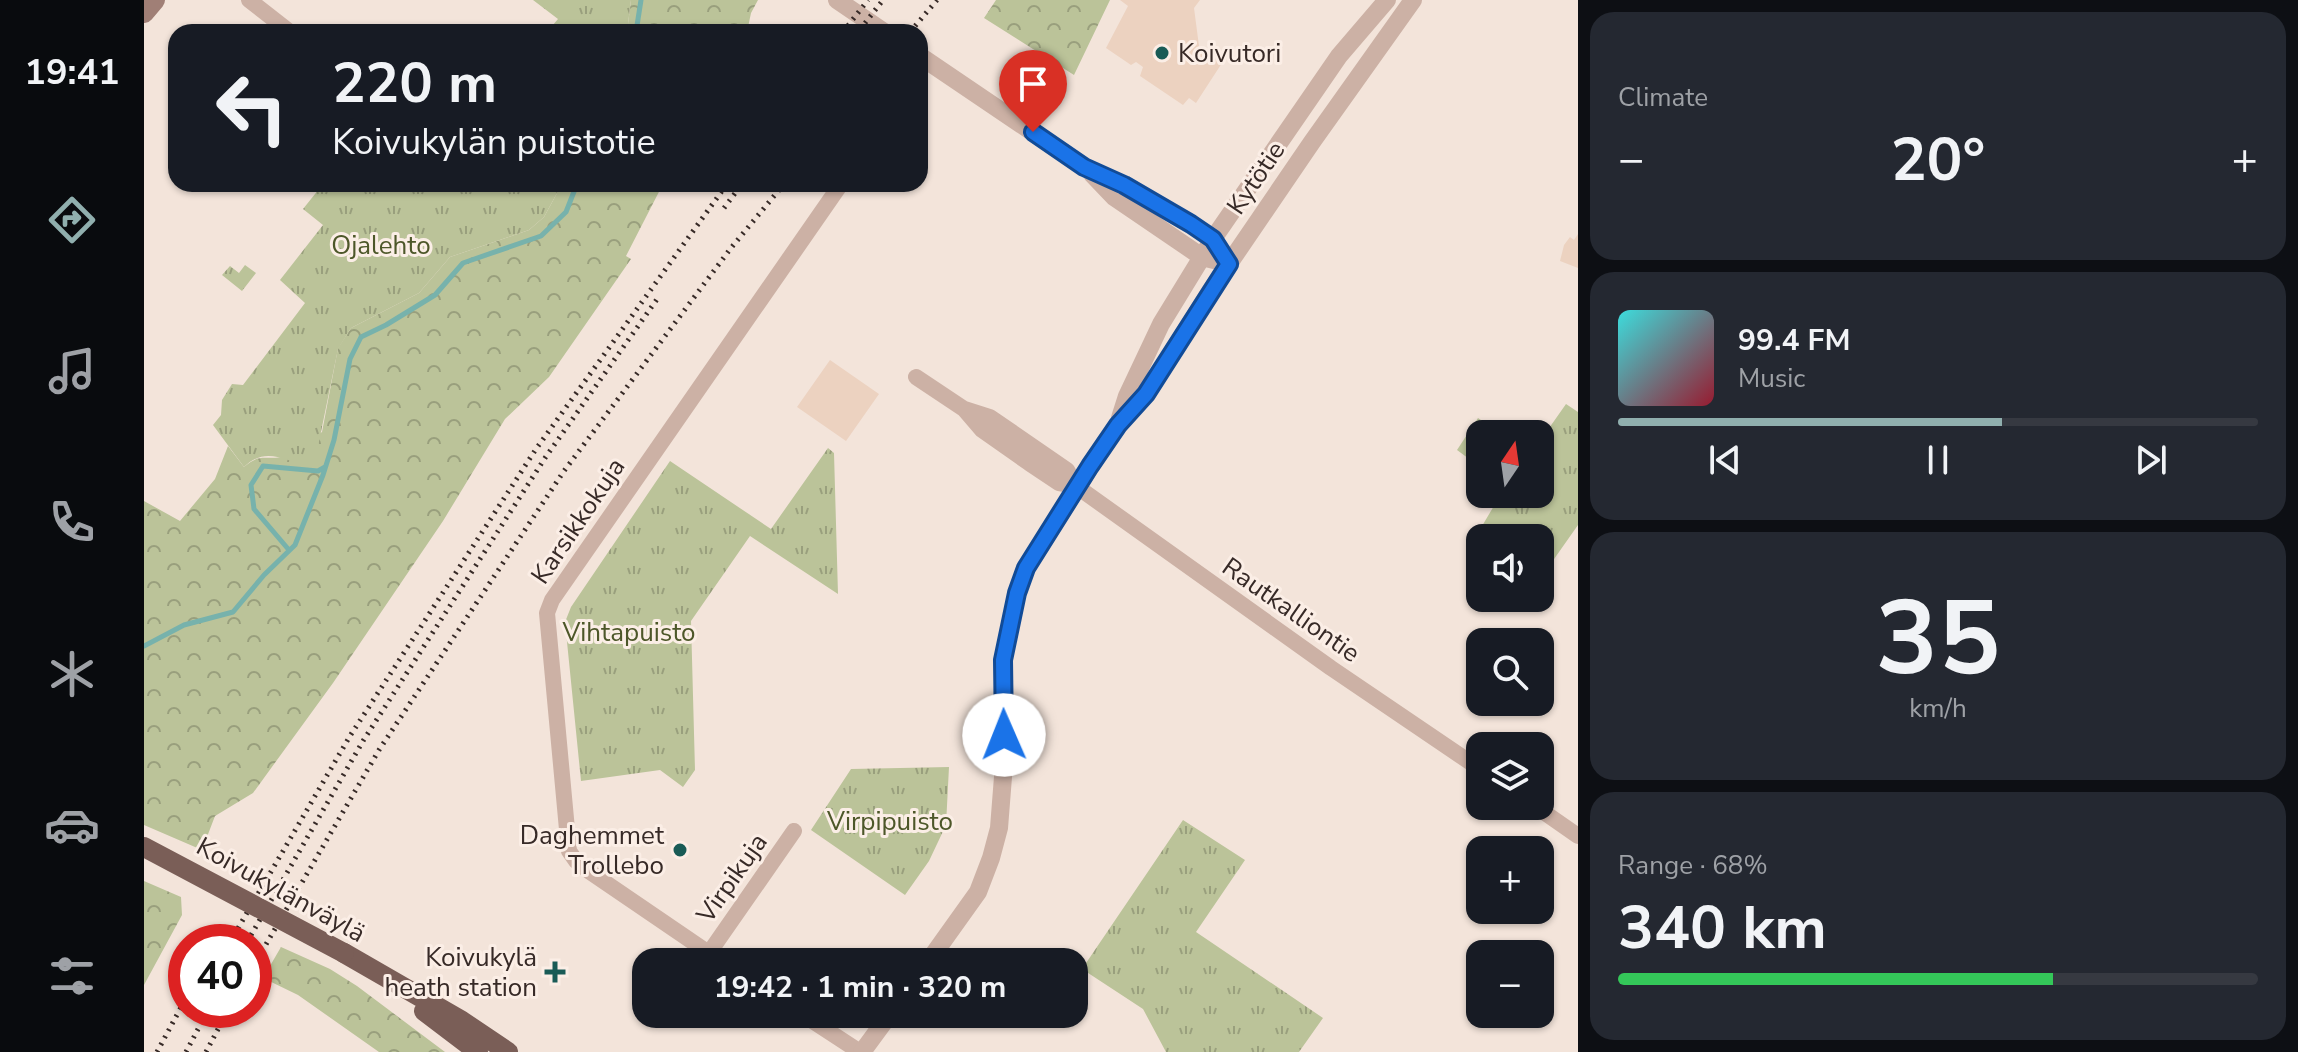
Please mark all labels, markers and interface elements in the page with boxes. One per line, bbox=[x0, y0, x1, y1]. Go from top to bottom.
place label: Koivutori bbox=[1178, 36, 1281, 71]
marker: Koivutori bbox=[1153, 44, 1171, 62]
text: 220 m bbox=[332, 45, 497, 122]
text: 19:41 bbox=[24, 48, 120, 97]
pin bbox=[999, 50, 1067, 132]
icon: left bbox=[200, 56, 304, 160]
icon: arrive bbox=[1011, 62, 1055, 106]
text: Climate bbox=[1618, 80, 1708, 115]
text: Koivukylän puistotie bbox=[332, 118, 656, 167]
text: 20° bbox=[1891, 119, 1985, 201]
text: − bbox=[1618, 130, 1644, 190]
text: + bbox=[2232, 130, 2258, 190]
street label: Kytötie bbox=[1219, 134, 1293, 222]
icon: directions bbox=[44, 192, 100, 248]
park label: Ojalehto bbox=[331, 228, 431, 263]
text: 99.4 FM bbox=[1738, 320, 1850, 361]
icon: music bbox=[44, 343, 100, 399]
text: Music bbox=[1738, 361, 1805, 396]
north arrow bbox=[1466, 420, 1554, 508]
map controls bbox=[1466, 420, 1554, 1028]
icon: previous bbox=[1703, 438, 1747, 482]
icon: pause bbox=[1916, 438, 1960, 482]
icon: next bbox=[2129, 438, 2173, 482]
street label: Karsikkokuja bbox=[523, 451, 633, 591]
icon: phone bbox=[44, 494, 100, 550]
button: sound bbox=[1466, 524, 1554, 612]
street label: Rautkalliontie bbox=[1215, 549, 1367, 671]
text: 35 bbox=[1876, 568, 2000, 710]
park label: Vihtapuisto bbox=[561, 615, 696, 650]
button: search bbox=[1466, 628, 1554, 716]
icon: climate bbox=[44, 646, 100, 702]
text: km/h bbox=[1909, 691, 1967, 726]
position arrow bbox=[962, 693, 1046, 777]
button: layers bbox=[1466, 732, 1554, 820]
icon: car bbox=[44, 797, 100, 853]
park label: Virpipuisto bbox=[826, 804, 953, 839]
place label: Daghemmet Trollebo bbox=[520, 818, 665, 883]
street label: Virpikuja bbox=[688, 826, 776, 931]
street label: Koivukylänväylä bbox=[190, 829, 372, 951]
button: + bbox=[1466, 836, 1554, 924]
marker: Daghemmet Trollebo bbox=[671, 841, 689, 859]
text: Range · 68% bbox=[1618, 848, 1768, 883]
text: 340 km bbox=[1618, 887, 1827, 969]
speed limit sign: 40 bbox=[168, 924, 272, 1028]
place label: Koivukylä heath station bbox=[384, 940, 537, 1005]
button: − bbox=[1466, 940, 1554, 1028]
icon: filters bbox=[44, 948, 100, 1004]
marker: Koivukylä heath station bbox=[544, 961, 566, 983]
text: 19:42 · 1 min · 320 m bbox=[714, 967, 1006, 1008]

